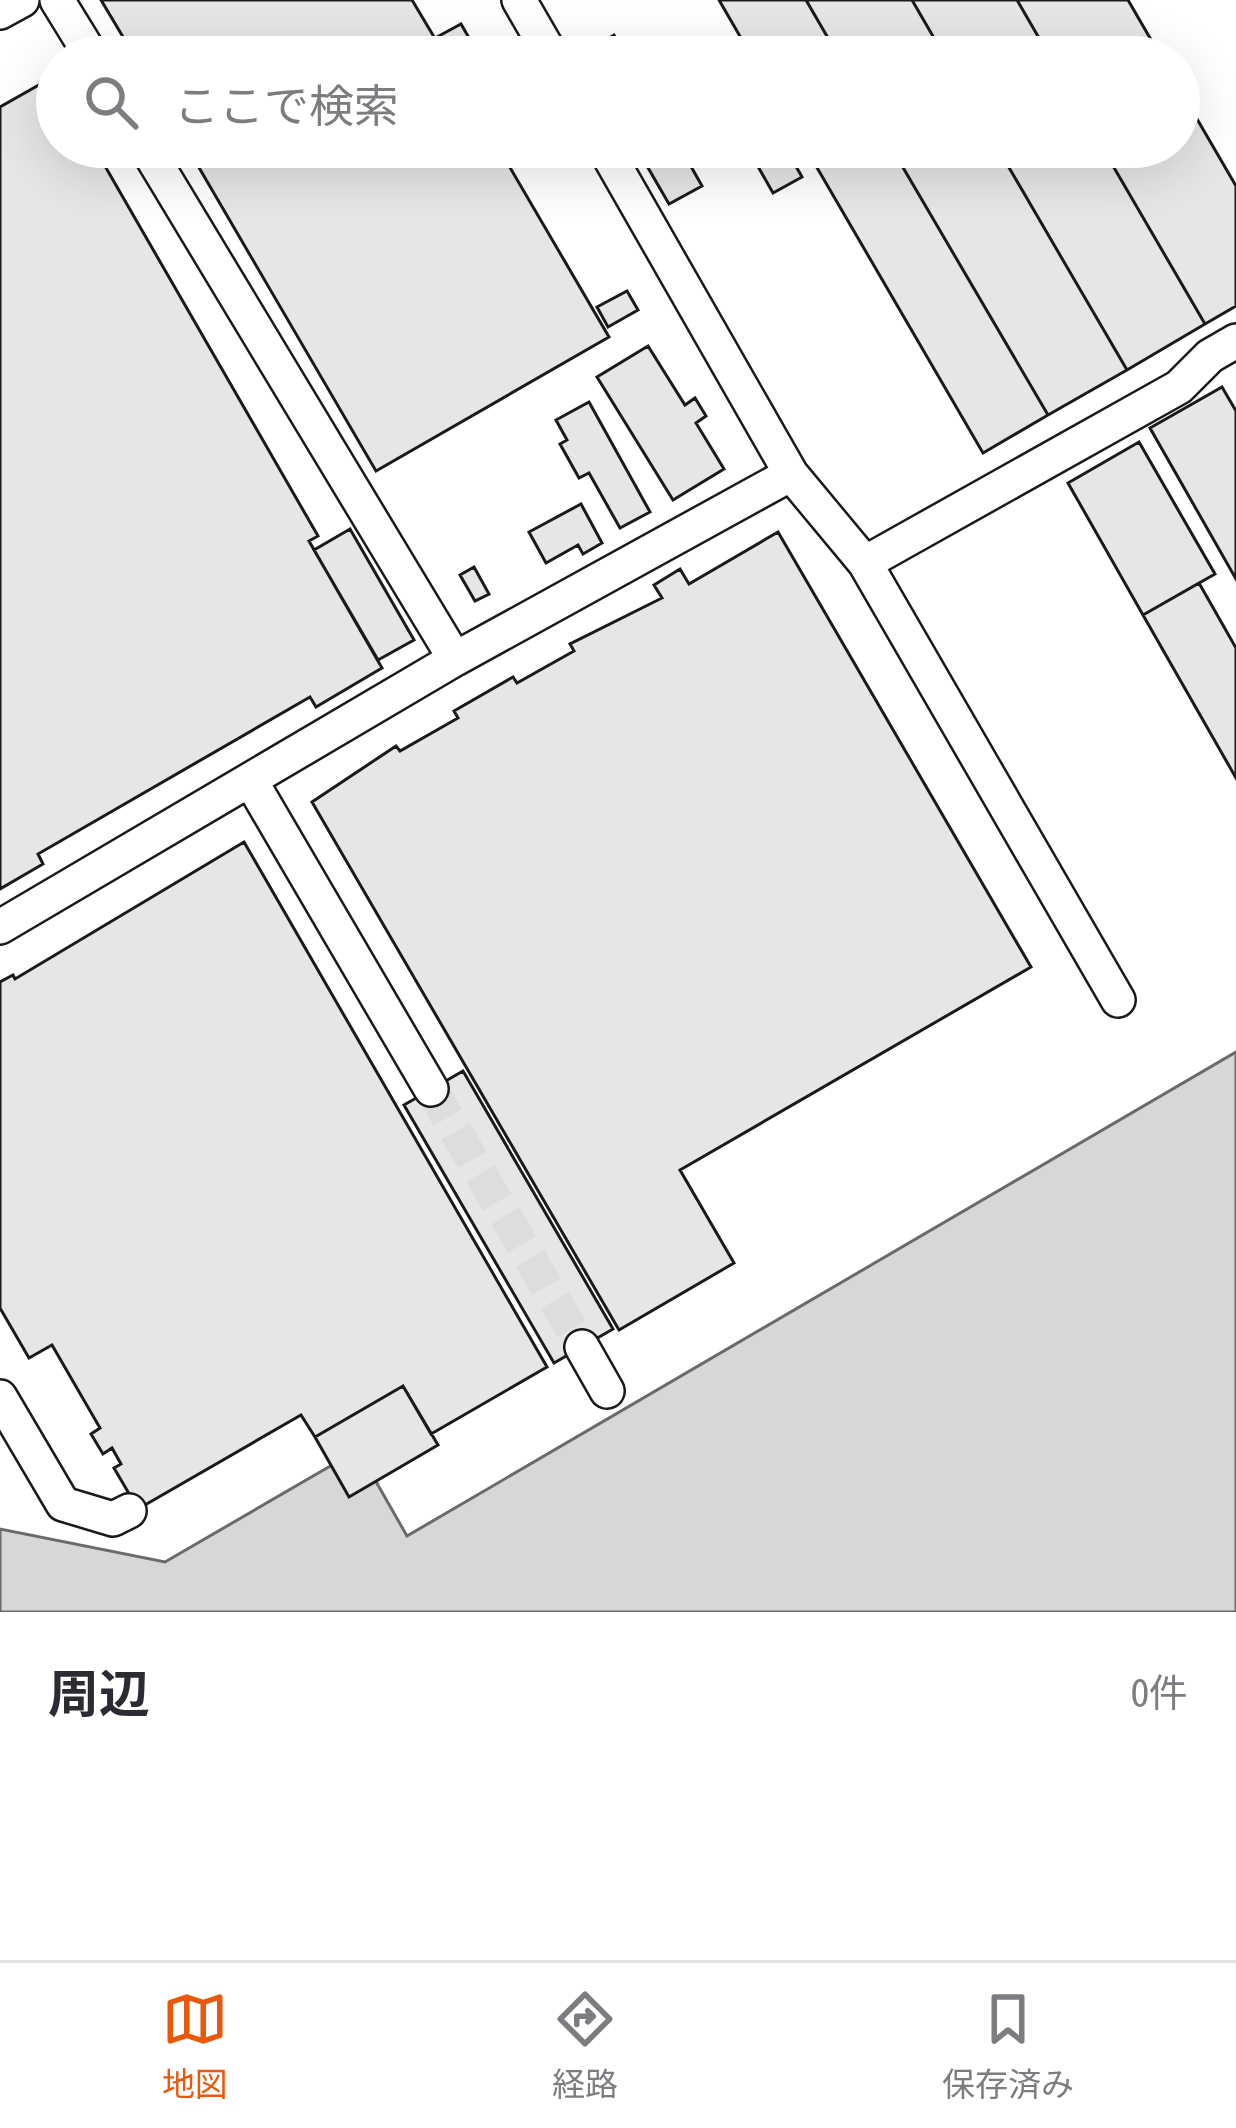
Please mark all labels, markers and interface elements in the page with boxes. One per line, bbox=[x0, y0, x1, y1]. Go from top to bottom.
search box bbox=[36, 36, 1200, 168]
icon: search bbox=[78, 69, 144, 135]
text: ここで検索 bbox=[174, 80, 399, 132]
text: 周辺 bbox=[48, 1664, 150, 1723]
text: 0件 bbox=[1131, 1671, 1188, 1715]
tab: 地図 bbox=[162, 1986, 228, 2106]
tab: 経路 bbox=[552, 1986, 618, 2106]
tab: 保存済み bbox=[942, 1986, 1074, 2106]

